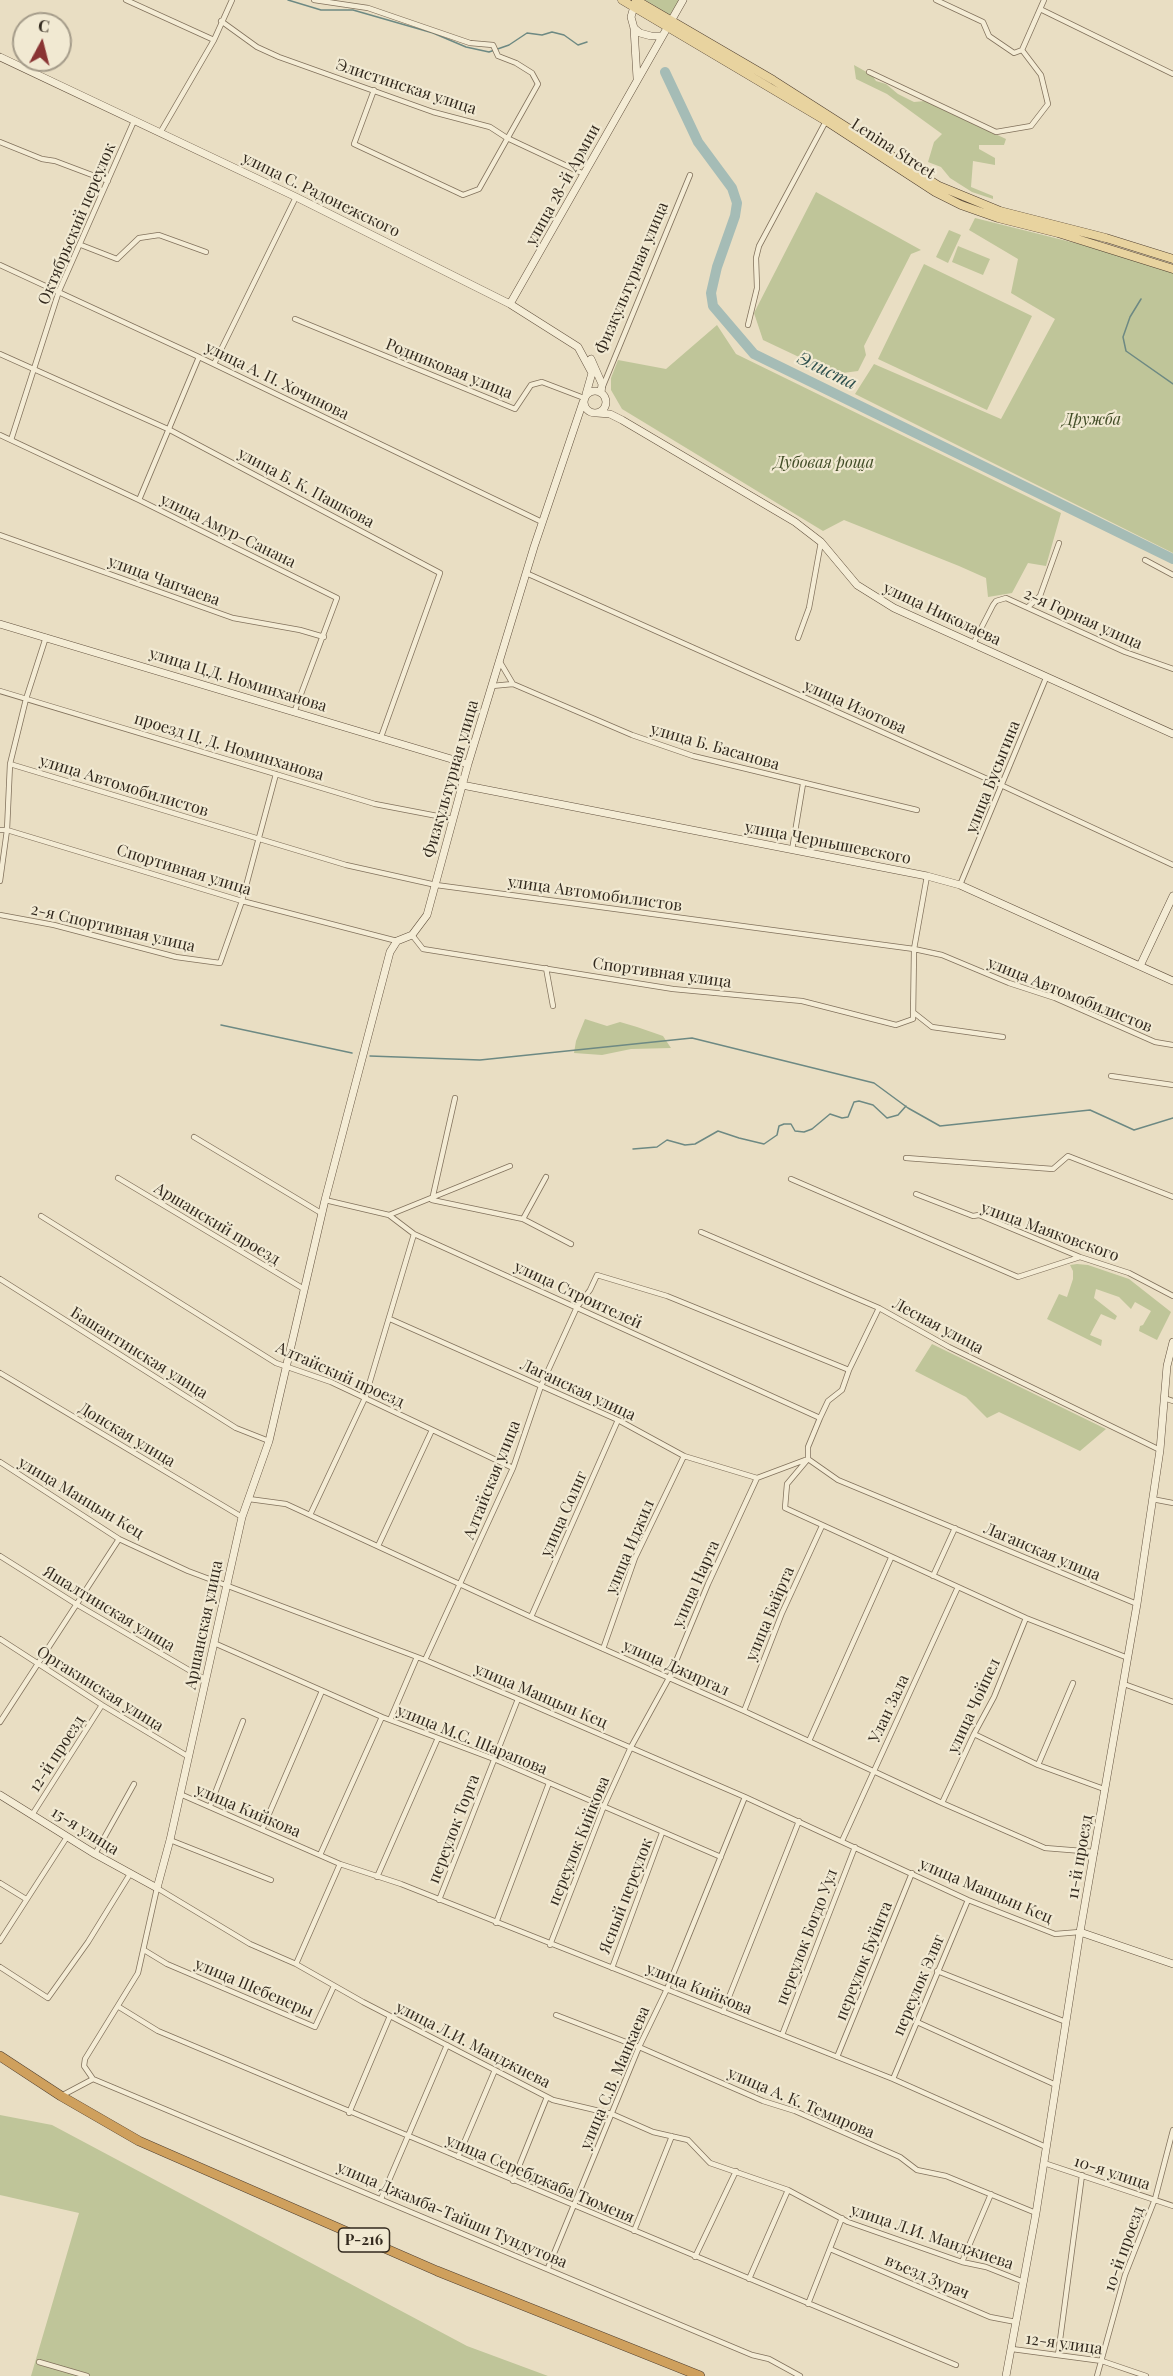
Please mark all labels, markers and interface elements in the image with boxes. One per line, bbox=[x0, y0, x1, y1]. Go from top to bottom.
north arrow bbox=[12, 12, 72, 72]
text: С bbox=[37, 15, 51, 37]
street label: Элистинская улица bbox=[333, 55, 479, 119]
street label: Lenina Street bbox=[847, 115, 939, 183]
street label: улица 28-й Армии bbox=[522, 121, 604, 249]
street label: Октябрьский переулок bbox=[34, 140, 120, 308]
street label: улица С. Радонежского bbox=[239, 148, 403, 242]
street label: Физкультурная улица bbox=[591, 199, 673, 357]
street label: Родниковая улица bbox=[383, 335, 515, 403]
street label: улица А. П. Хочинова bbox=[202, 338, 352, 424]
water label: Элиста bbox=[794, 347, 860, 395]
park label: Дружба bbox=[1063, 410, 1121, 430]
street label: улица Б. К. Пашкова bbox=[235, 444, 377, 532]
park label: Дубовая роща bbox=[774, 453, 874, 473]
street label: улица Амур-Санана bbox=[157, 490, 299, 572]
street label: улица Чапчаева bbox=[106, 552, 222, 610]
street label: улица Николаева bbox=[880, 578, 1004, 650]
street label: 2-я Горная улица bbox=[1021, 584, 1145, 654]
street label: улица Ц.Д. Номинханова bbox=[147, 644, 329, 716]
street label: улица Изотова bbox=[801, 676, 909, 738]
street label: Физкультурная улица bbox=[419, 698, 483, 860]
street label: проезд Ц. Д. Номинханова bbox=[132, 709, 326, 785]
street label: улица Бусыгина bbox=[962, 718, 1024, 836]
street label: улица Б. Басанова bbox=[648, 719, 782, 775]
street label: улица Автомобилистов bbox=[37, 751, 211, 821]
street label: улица Чернышевского bbox=[743, 817, 913, 869]
street label: Спортивная улица bbox=[114, 840, 254, 900]
street label: улица Автомобилистов bbox=[507, 872, 683, 916]
street label: 2-я Спортивная улица bbox=[29, 900, 197, 956]
street label: улица Автомобилистов bbox=[985, 953, 1155, 1037]
street label: Спортивная улица bbox=[591, 954, 733, 992]
street label: Аршанский проезд bbox=[151, 1179, 283, 1269]
street label: улица Маяковского bbox=[978, 1198, 1122, 1266]
street label: улица Строителей bbox=[511, 1257, 645, 1333]
street label: Лесная улица bbox=[889, 1294, 987, 1358]
street label: Башантинская улица bbox=[67, 1303, 211, 1403]
street label: Алтайский проезд bbox=[273, 1338, 407, 1412]
street label: Лаганская улица bbox=[517, 1355, 639, 1425]
street label: Донская улица bbox=[75, 1399, 179, 1471]
street label: Алтайская улица bbox=[459, 1418, 525, 1542]
street label: улица Манцын Кец bbox=[15, 1453, 147, 1543]
street label: улица Солнг bbox=[537, 1468, 591, 1560]
street label: улица Иджил bbox=[602, 1497, 658, 1597]
street label: Лаганская улица bbox=[981, 1519, 1103, 1585]
street label: улица Нарта bbox=[668, 1537, 724, 1631]
street label: Аршанская улица bbox=[181, 1559, 227, 1691]
street label: Яшалтинская улица bbox=[40, 1562, 178, 1656]
street label: улица Байрта bbox=[741, 1564, 799, 1664]
street label: улица Джиргал bbox=[620, 1636, 732, 1700]
street label: Оргакинская улица bbox=[33, 1642, 167, 1736]
street label: улица Чойпел bbox=[944, 1655, 1004, 1757]
street label: улица Манцын Кец bbox=[471, 1659, 611, 1733]
street label: Улан Зала bbox=[865, 1672, 913, 1746]
street label: улица М.С. Шарапова bbox=[394, 1701, 550, 1779]
street label: 12-й проезд bbox=[25, 1712, 89, 1796]
street label: переулок Торга bbox=[424, 1772, 484, 1886]
street label: переулок Кийкова bbox=[544, 1774, 614, 1908]
street label: улица Кийкова bbox=[192, 1780, 304, 1842]
street label: 15-я улица bbox=[48, 1803, 122, 1859]
street label: 11-й проезд bbox=[1063, 1813, 1097, 1901]
street label: Ясный переулок bbox=[595, 1835, 657, 1957]
street label: улица Манцын Кец bbox=[916, 1854, 1056, 1928]
street label: переулок Богдо Уул bbox=[772, 1866, 842, 2008]
street label: переулок Буйнта bbox=[831, 1899, 897, 2023]
street label: переулок Элвг bbox=[889, 1931, 949, 2039]
street label: улица Шебенеры bbox=[192, 1954, 316, 2022]
street label: улица Кийкова bbox=[643, 1959, 755, 2019]
street label: улица Л.И. Манджиева bbox=[392, 1998, 554, 2092]
street label: улица С.В. Манкаева bbox=[576, 2003, 654, 2153]
street label: улица А. К. Темирова bbox=[725, 2063, 877, 2143]
street label: улица Серебджаба Тюменя bbox=[443, 2131, 637, 2227]
street label: 10-я улица bbox=[1071, 2152, 1153, 2194]
street label: улица Джамба-Тайши Тундутова bbox=[334, 2158, 570, 2272]
street label: улица Л.И. Манджиева bbox=[848, 2200, 1016, 2274]
street label: 10-й проезд bbox=[1100, 2204, 1148, 2294]
road number: Р-216 bbox=[338, 2228, 389, 2252]
street label: въезд Зурач bbox=[882, 2251, 972, 2303]
street label: 12-я улица bbox=[1024, 2329, 1104, 2359]

